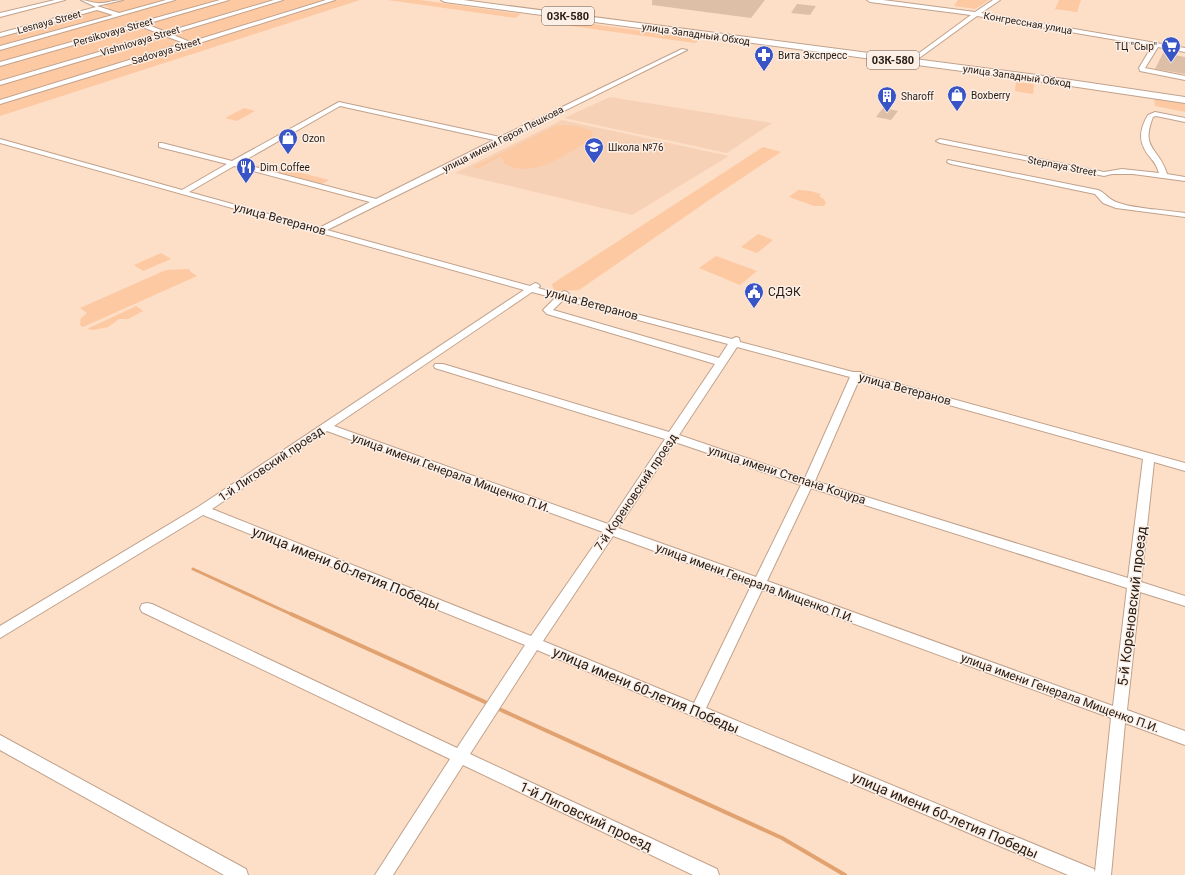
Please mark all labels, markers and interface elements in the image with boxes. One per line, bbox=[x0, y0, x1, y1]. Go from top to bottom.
road number: 03К-580 bbox=[542, 7, 594, 25]
street label: Lesnaya Street bbox=[16, 8, 82, 36]
street label: Конгрессная улица bbox=[983, 10, 1073, 36]
street label: Persikovaya Street bbox=[72, 15, 154, 49]
street label: улица Западный Обход bbox=[641, 21, 751, 47]
street label: Vishniovaya Street bbox=[99, 24, 181, 58]
street label: Sadovaya Street bbox=[130, 35, 202, 67]
supermarket icon: ТЦ "Сыр" bbox=[1160, 35, 1182, 63]
place label: ТЦ "Сыр" bbox=[1115, 41, 1157, 52]
pharmacy icon: Вита Экспресс bbox=[753, 44, 775, 72]
place label: Вита Экспресс bbox=[778, 50, 847, 61]
road number: 03К-580 bbox=[867, 51, 919, 69]
street label: улица Западный Обход bbox=[962, 63, 1072, 89]
shop icon: Boxberry bbox=[946, 84, 968, 112]
building icon: Sharoff bbox=[876, 85, 898, 113]
place label: Boxberry bbox=[971, 90, 1011, 101]
place label: Sharoff bbox=[901, 91, 934, 102]
street label: улица имени Героя Пешкова bbox=[441, 104, 565, 174]
shop icon: Ozon bbox=[277, 127, 299, 155]
place label: Ozon bbox=[302, 133, 325, 144]
school or university icon: Школа №76 bbox=[583, 136, 605, 164]
place label: Школа №76 bbox=[608, 142, 664, 153]
street label: Stepnaya Street bbox=[1027, 154, 1097, 178]
restaurant icon: Dim Coffee bbox=[235, 156, 257, 184]
place label: Dim Coffee bbox=[260, 162, 310, 173]
street label: улица Ветеранов bbox=[232, 200, 328, 238]
public building icon: СДЭК bbox=[743, 281, 765, 309]
street label: улица Ветеранов bbox=[544, 285, 640, 323]
place label: СДЭК bbox=[768, 285, 801, 299]
street label: улица Ветеранов bbox=[857, 370, 953, 408]
street label: 1-й Лиговский проезд bbox=[216, 424, 326, 504]
street label: улица имени Генерала Мищенко П.И. bbox=[350, 430, 552, 516]
street label: 7-й Кореновский проезд bbox=[592, 431, 680, 553]
street label: улица имени Степана Коцура bbox=[706, 443, 868, 507]
street label: улица имени 60-летия Победы bbox=[250, 523, 442, 613]
street label: 5-й Кореновский проезд bbox=[1114, 525, 1150, 687]
street label: улица имени Генерала Мищенко П.И. bbox=[654, 540, 856, 626]
street label: улица имени 60-летия Победы bbox=[550, 643, 742, 737]
street label: улица имени Генерала Мищенко П.И. bbox=[959, 650, 1161, 736]
street label: улица имени 60-летия Победы bbox=[849, 768, 1041, 862]
street label: 1-й Лиговский проезд bbox=[517, 778, 655, 854]

